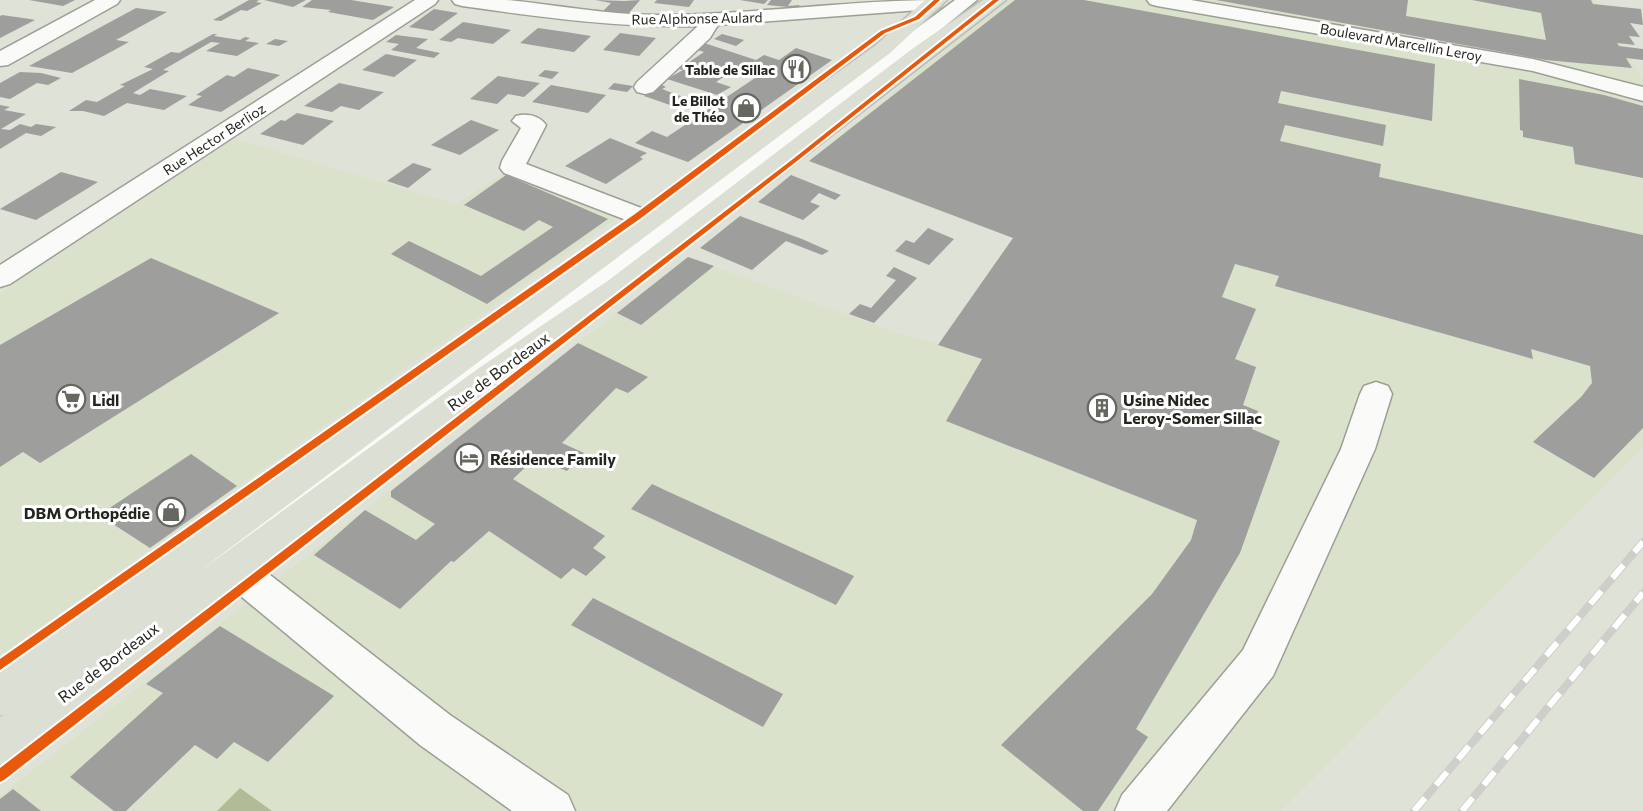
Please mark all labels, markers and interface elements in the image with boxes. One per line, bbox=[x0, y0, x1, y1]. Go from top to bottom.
street label: Rue Alphonse Aulard bbox=[631, 8, 763, 28]
street label: Boulevard Marcellin Leroy bbox=[1319, 19, 1483, 65]
restaurant icon: Table de Sillac bbox=[780, 53, 812, 85]
place label: Table de Sillac bbox=[685, 61, 775, 78]
place label: Le Billot de Théo bbox=[672, 92, 725, 125]
shop icon: Le Billot de Théo bbox=[730, 92, 762, 124]
street label: Rue Hector Berlioz bbox=[160, 100, 268, 178]
street label: Rue de Bordeaux bbox=[443, 327, 553, 414]
supermarket icon: Lidl bbox=[55, 383, 87, 415]
place label: Lidl bbox=[92, 390, 119, 409]
place label: Usine Nidec Leroy-Somer Sillac bbox=[1123, 390, 1262, 427]
building icon: Usine Nidec Leroy-Somer Sillac bbox=[1086, 392, 1118, 424]
hotel icon: Résidence Family bbox=[453, 442, 485, 474]
place label: Résidence Family bbox=[490, 449, 616, 468]
shop icon: DBM Orthopédie bbox=[155, 496, 187, 528]
place label: DBM Orthopédie bbox=[24, 503, 150, 522]
street label: Rue de Bordeaux bbox=[54, 618, 163, 706]

